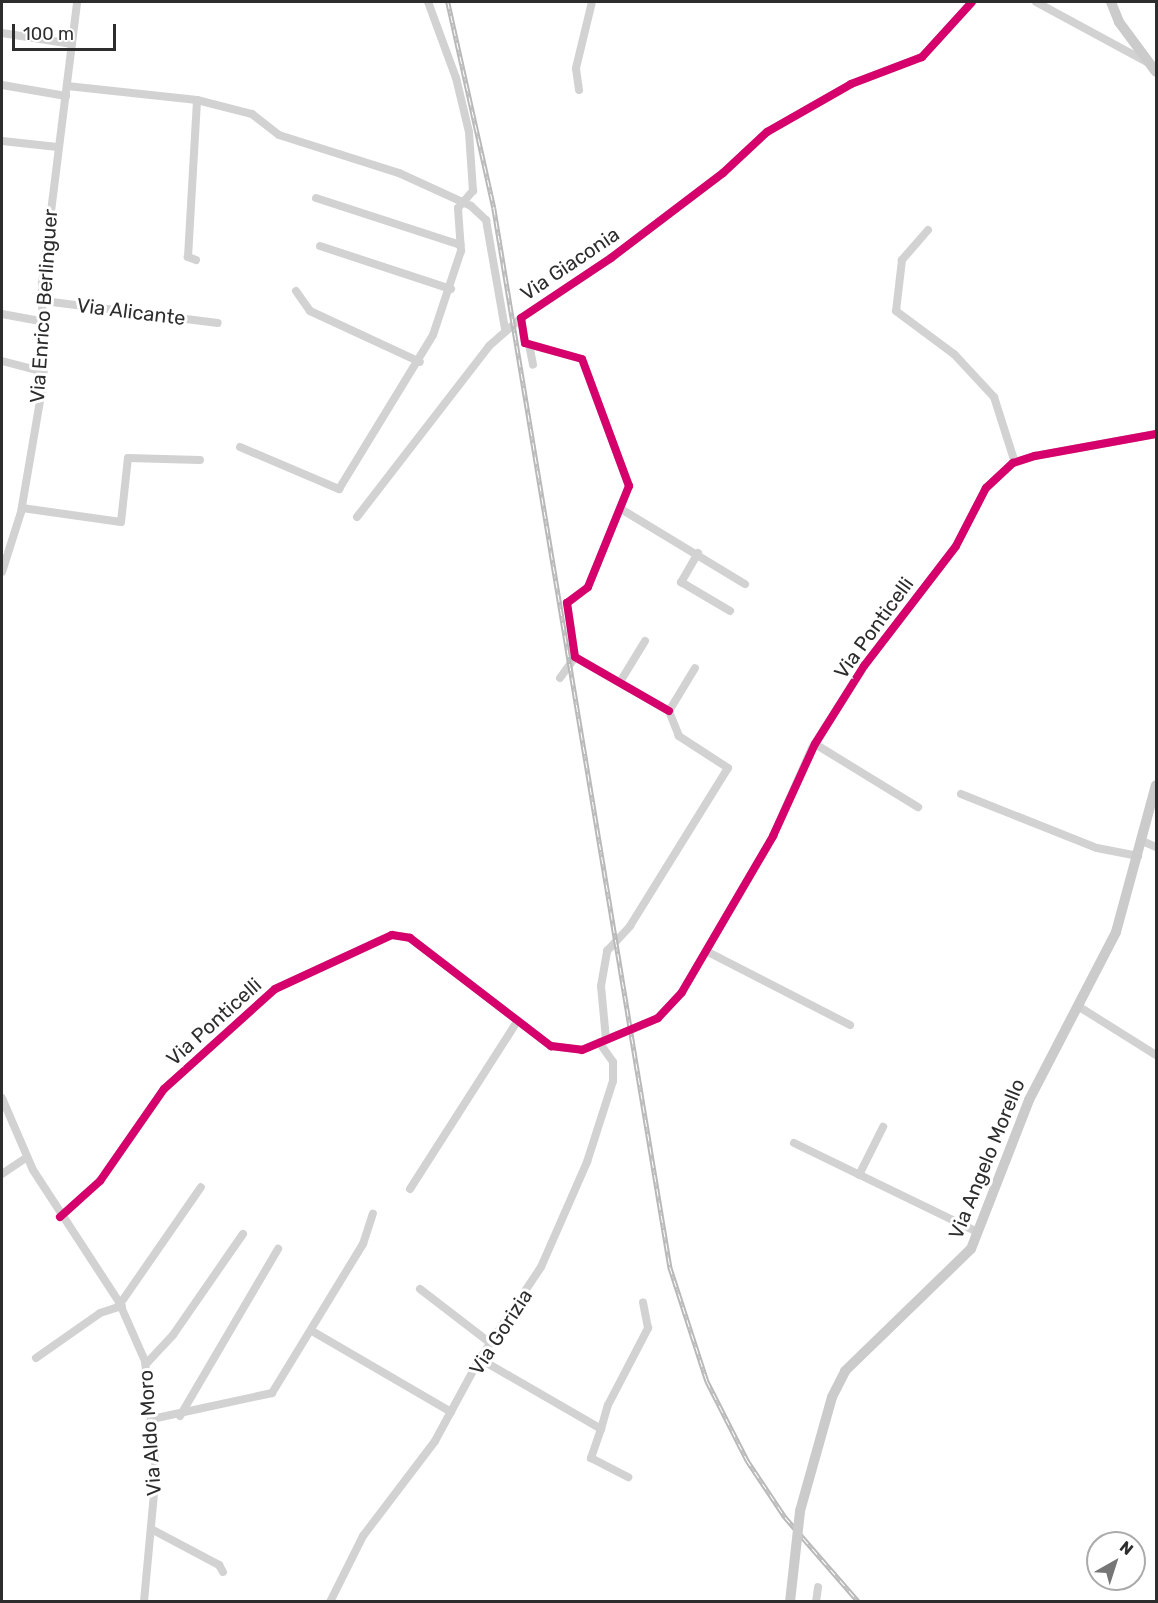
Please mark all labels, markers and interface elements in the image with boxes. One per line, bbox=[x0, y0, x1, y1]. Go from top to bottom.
scale bar bbox=[15, 12, 118, 50]
text: 100 m bbox=[23, 23, 74, 45]
street label: Via Enrico Berlinguer bbox=[25, 208, 63, 404]
street label: Via Giaconia bbox=[516, 222, 624, 306]
street label: Via Alicante bbox=[75, 293, 187, 331]
street label: Via Ponticelli bbox=[829, 573, 919, 683]
street label: Via Ponticelli bbox=[162, 973, 266, 1071]
street label: Via Angelo Morello bbox=[944, 1075, 1030, 1243]
street label: Via Gorizia bbox=[464, 1285, 538, 1379]
street label: Via Aldo Moro bbox=[134, 1369, 166, 1497]
north arrow bbox=[1086, 1531, 1146, 1591]
text: N bbox=[1116, 1537, 1137, 1559]

